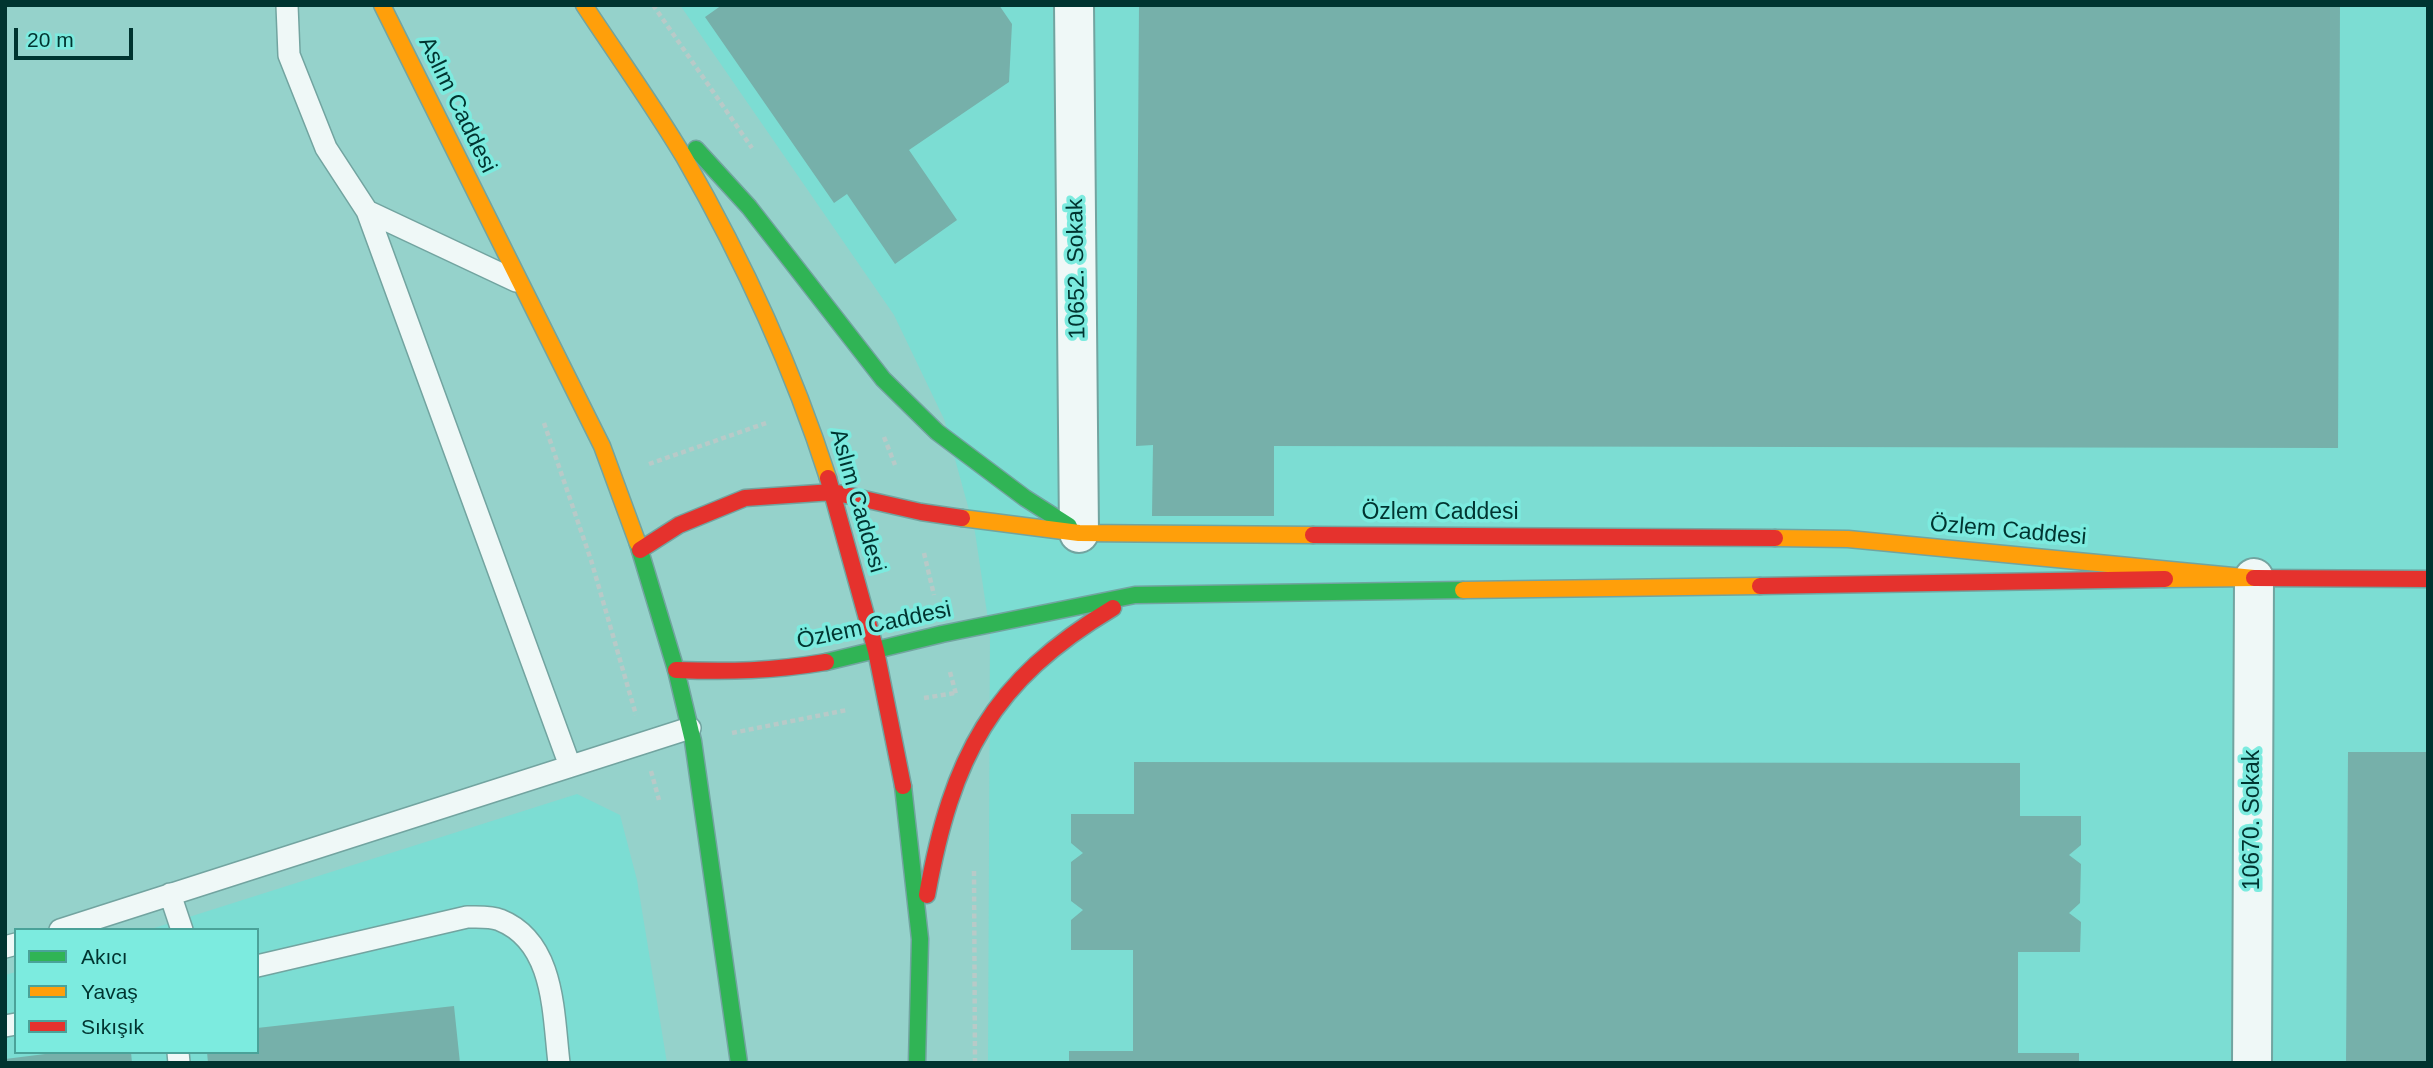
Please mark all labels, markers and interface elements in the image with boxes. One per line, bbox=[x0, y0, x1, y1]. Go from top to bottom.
scale bar bbox=[18, 14, 136, 58]
text: 20 m bbox=[27, 28, 74, 51]
street label: Aslım Caddesi bbox=[412, 32, 502, 178]
street label: 10652. Sokak bbox=[1062, 198, 1092, 340]
street label: Aslım Caddesi bbox=[823, 426, 891, 576]
street label: Özlem Caddesi bbox=[1361, 499, 1519, 527]
street label: Özlem Caddesi bbox=[1928, 510, 2088, 552]
street label: Özlem Caddesi bbox=[794, 596, 954, 656]
street label: 10670. Sokak bbox=[2239, 750, 2267, 890]
legend bbox=[14, 928, 259, 1054]
text: Akıcı bbox=[81, 945, 128, 968]
text: Yavaş bbox=[81, 980, 138, 1003]
text: Sıkışık bbox=[81, 1015, 144, 1038]

